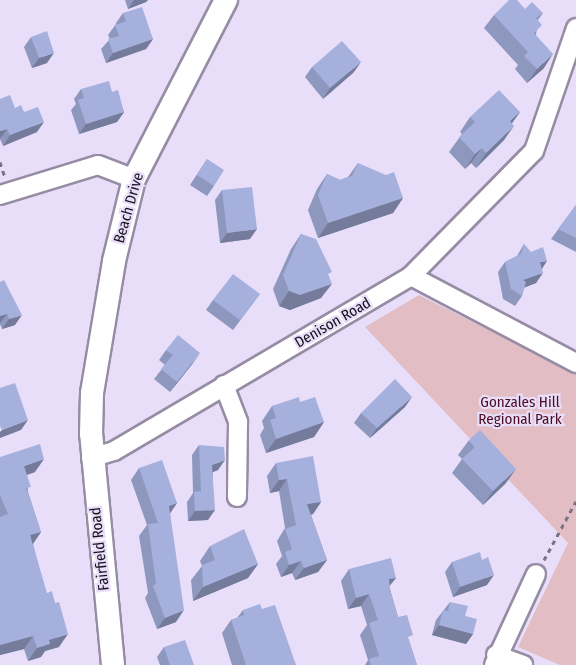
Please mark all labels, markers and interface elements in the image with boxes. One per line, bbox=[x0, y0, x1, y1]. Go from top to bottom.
street label: Beach Drive bbox=[110, 171, 148, 245]
street label: Denison Road bbox=[292, 294, 374, 352]
park label: Gonzales Hill Regional Park bbox=[478, 393, 562, 428]
street label: Fairfield Road bbox=[87, 506, 113, 592]

